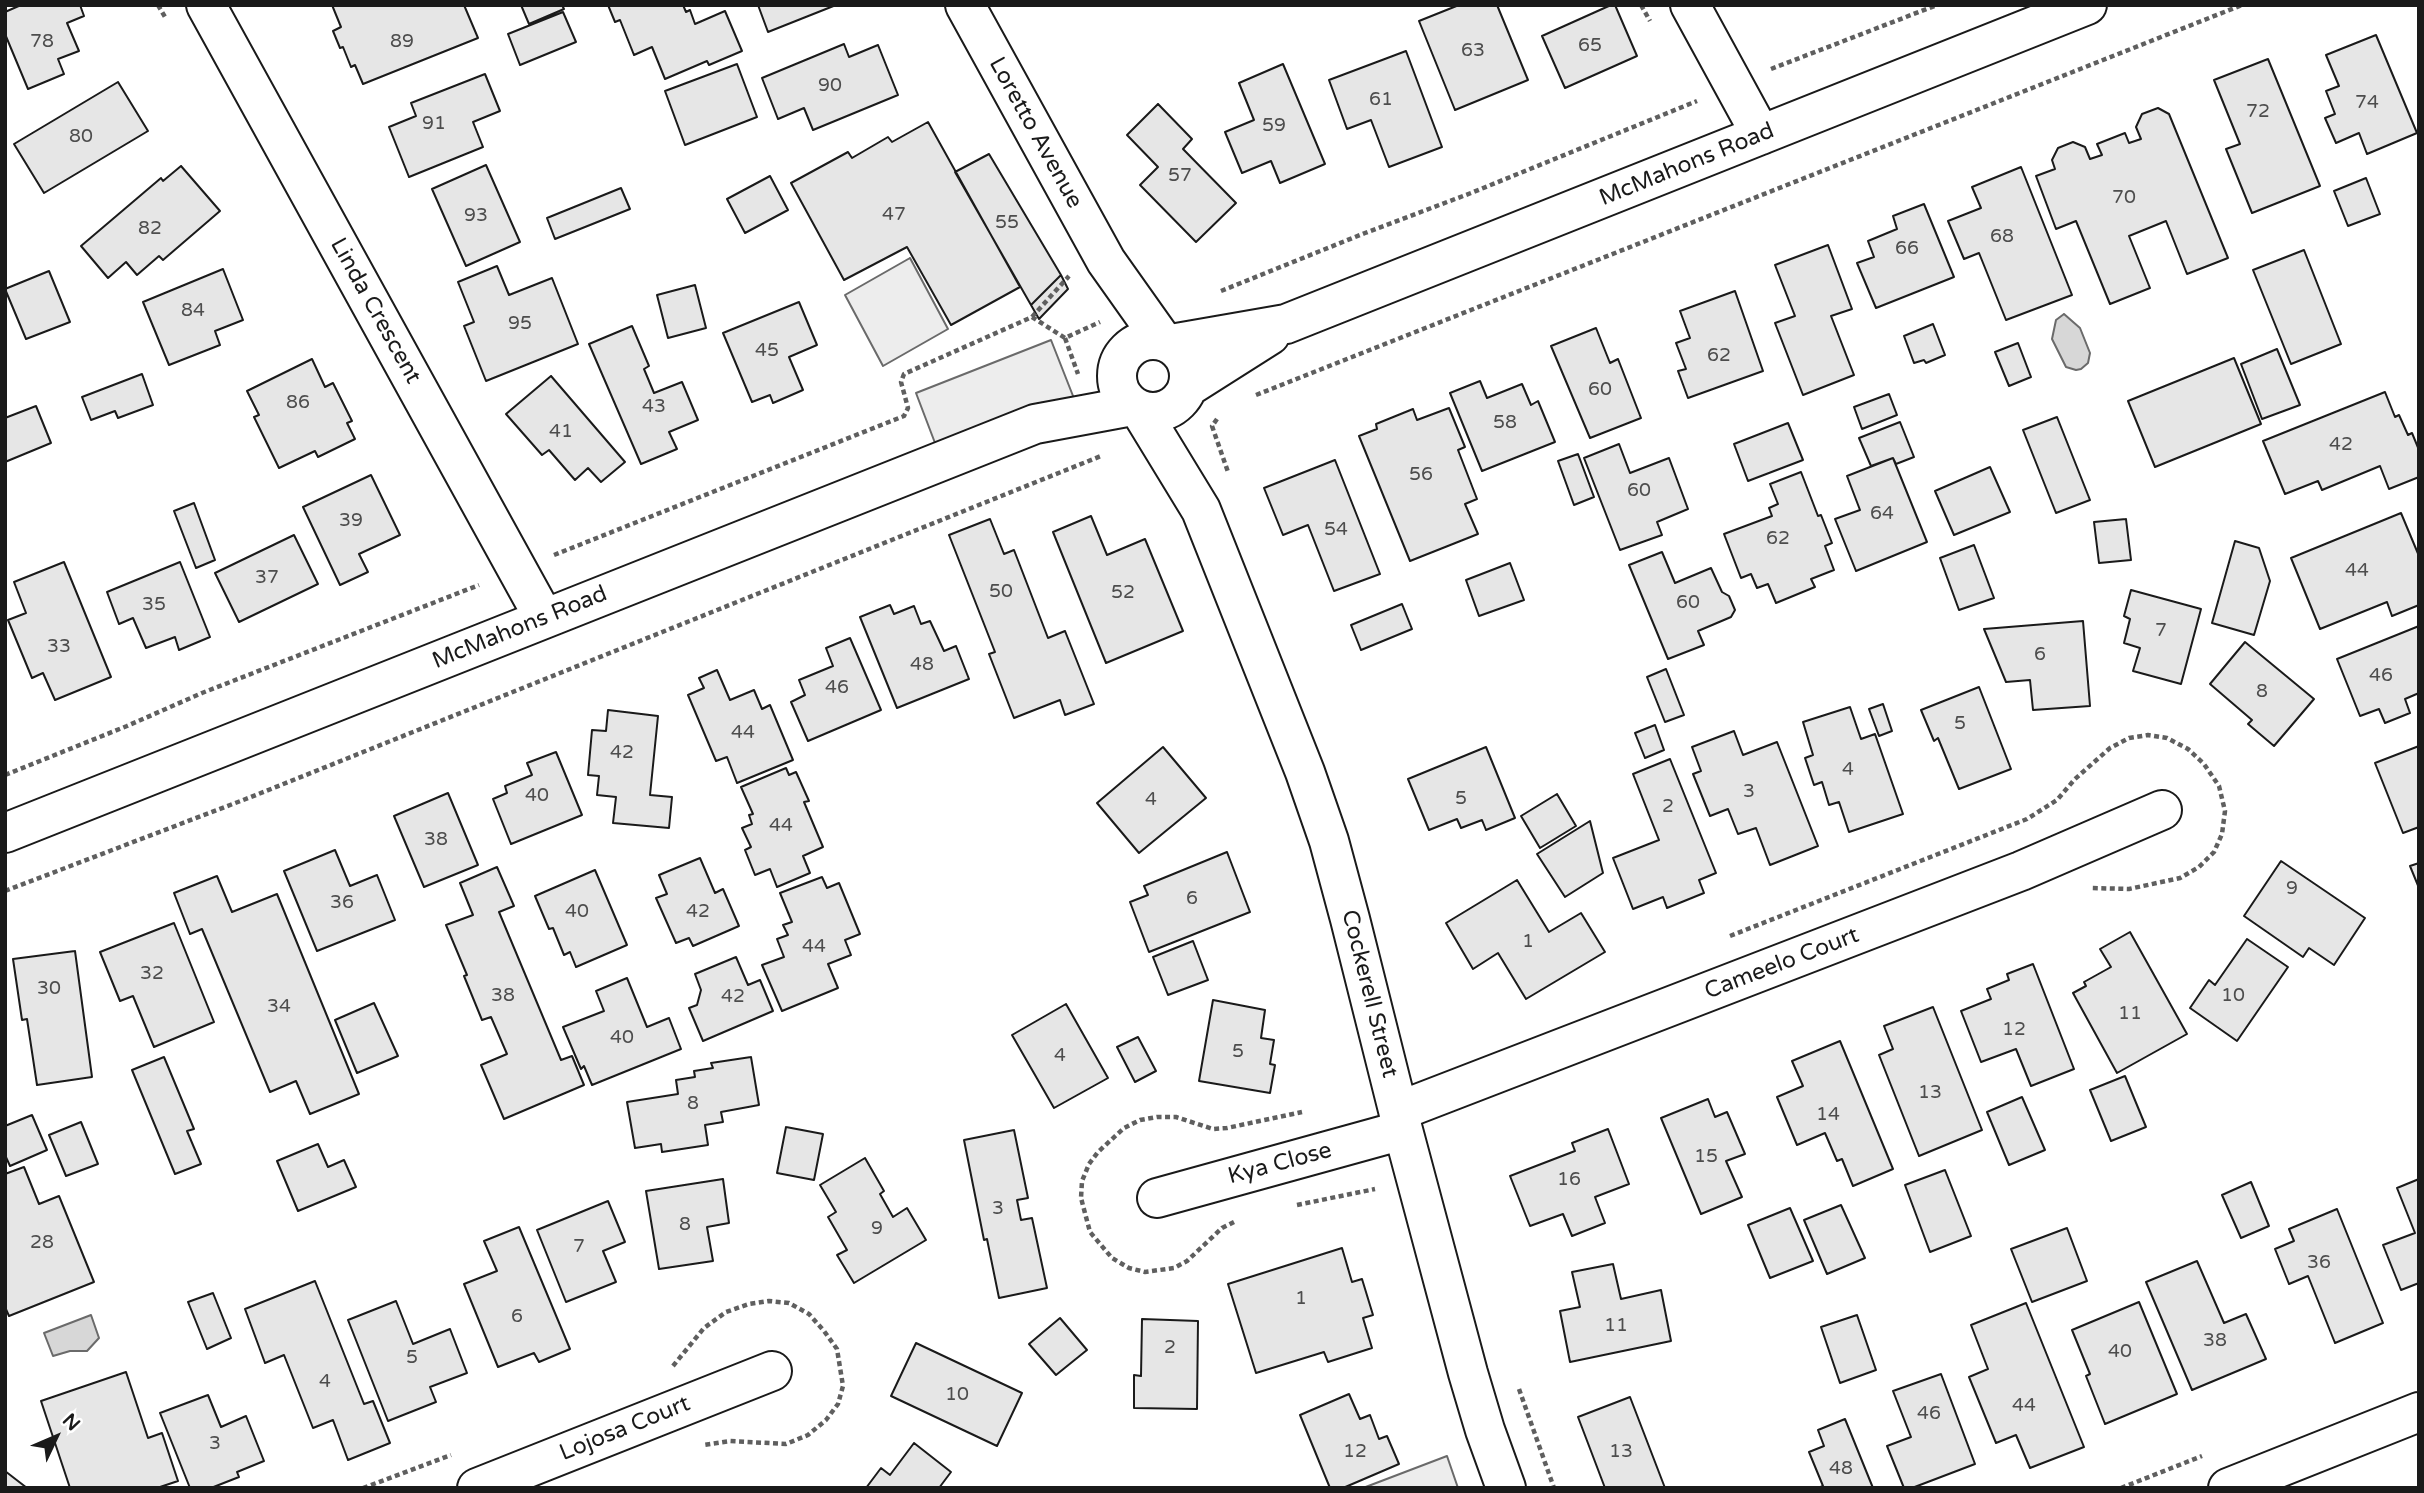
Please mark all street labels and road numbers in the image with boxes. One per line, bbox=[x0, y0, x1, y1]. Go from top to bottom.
street label: Loretto Avenue bbox=[982, 53, 1088, 213]
street label: McMahons Road bbox=[1596, 117, 1778, 213]
street label: Linda Crescent bbox=[324, 233, 426, 389]
street label: McMahons Road bbox=[429, 580, 611, 676]
street label: Cockerell Street bbox=[1335, 907, 1403, 1081]
street label: Cameelo Court bbox=[1701, 922, 1863, 1006]
street label: Kya Close bbox=[1225, 1137, 1335, 1191]
street label: Lojosa Court bbox=[556, 1390, 694, 1468]

